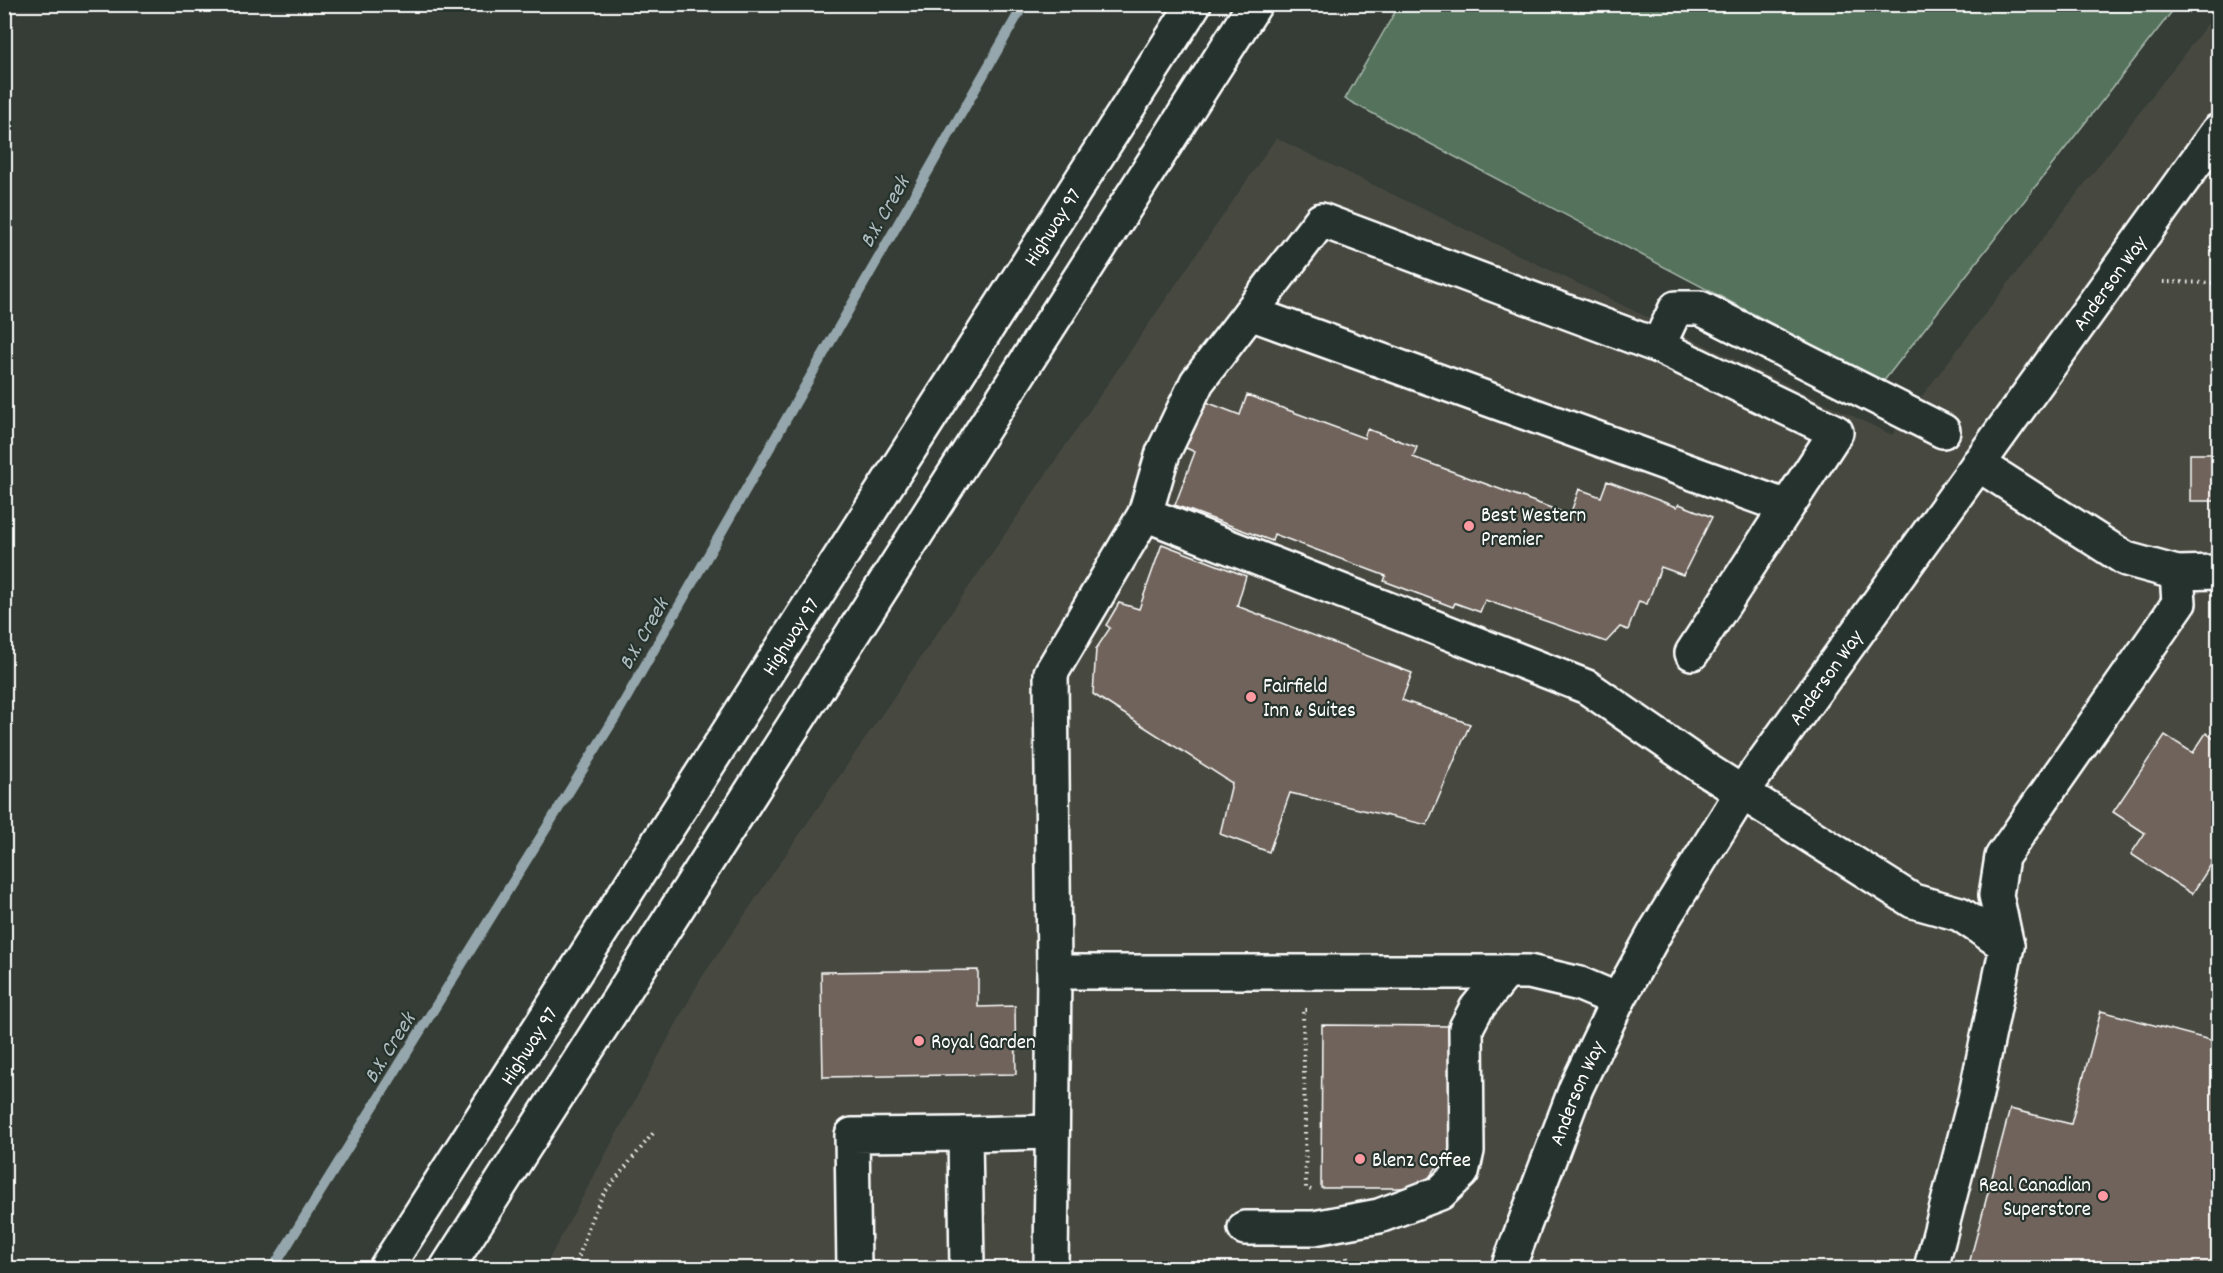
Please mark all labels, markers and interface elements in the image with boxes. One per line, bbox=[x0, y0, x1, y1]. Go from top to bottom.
water label: B.X. Creek bbox=[853, 170, 920, 254]
street label: Highway 97 bbox=[1018, 183, 1091, 273]
street label: Anderson Way bbox=[2067, 230, 2156, 338]
place label: Best Western Premier bbox=[1481, 502, 1586, 556]
marker: Best Western Premier bbox=[1462, 519, 1476, 533]
water label: B.X. Creek bbox=[612, 592, 679, 676]
street label: Highway 97 bbox=[756, 593, 829, 683]
street label: Anderson Way bbox=[1783, 624, 1872, 733]
place label: Fairfield Inn & Suites bbox=[1263, 673, 1356, 727]
marker: Fairfield Inn & Suites bbox=[1244, 690, 1258, 704]
street label: Highway 97 bbox=[494, 1002, 567, 1092]
water label: B.X. Creek bbox=[357, 1006, 426, 1090]
place label: Royal Garden bbox=[931, 1029, 1036, 1059]
marker: Royal Garden bbox=[912, 1034, 926, 1048]
street label: Anderson Way bbox=[1544, 1036, 1615, 1151]
place label: Blenz Coffee bbox=[1372, 1147, 1471, 1177]
marker: Blenz Coffee bbox=[1353, 1152, 1367, 1166]
place label: Real Canadian Superstore bbox=[1979, 1172, 2091, 1226]
marker: Real Canadian Superstore bbox=[2096, 1189, 2110, 1203]

